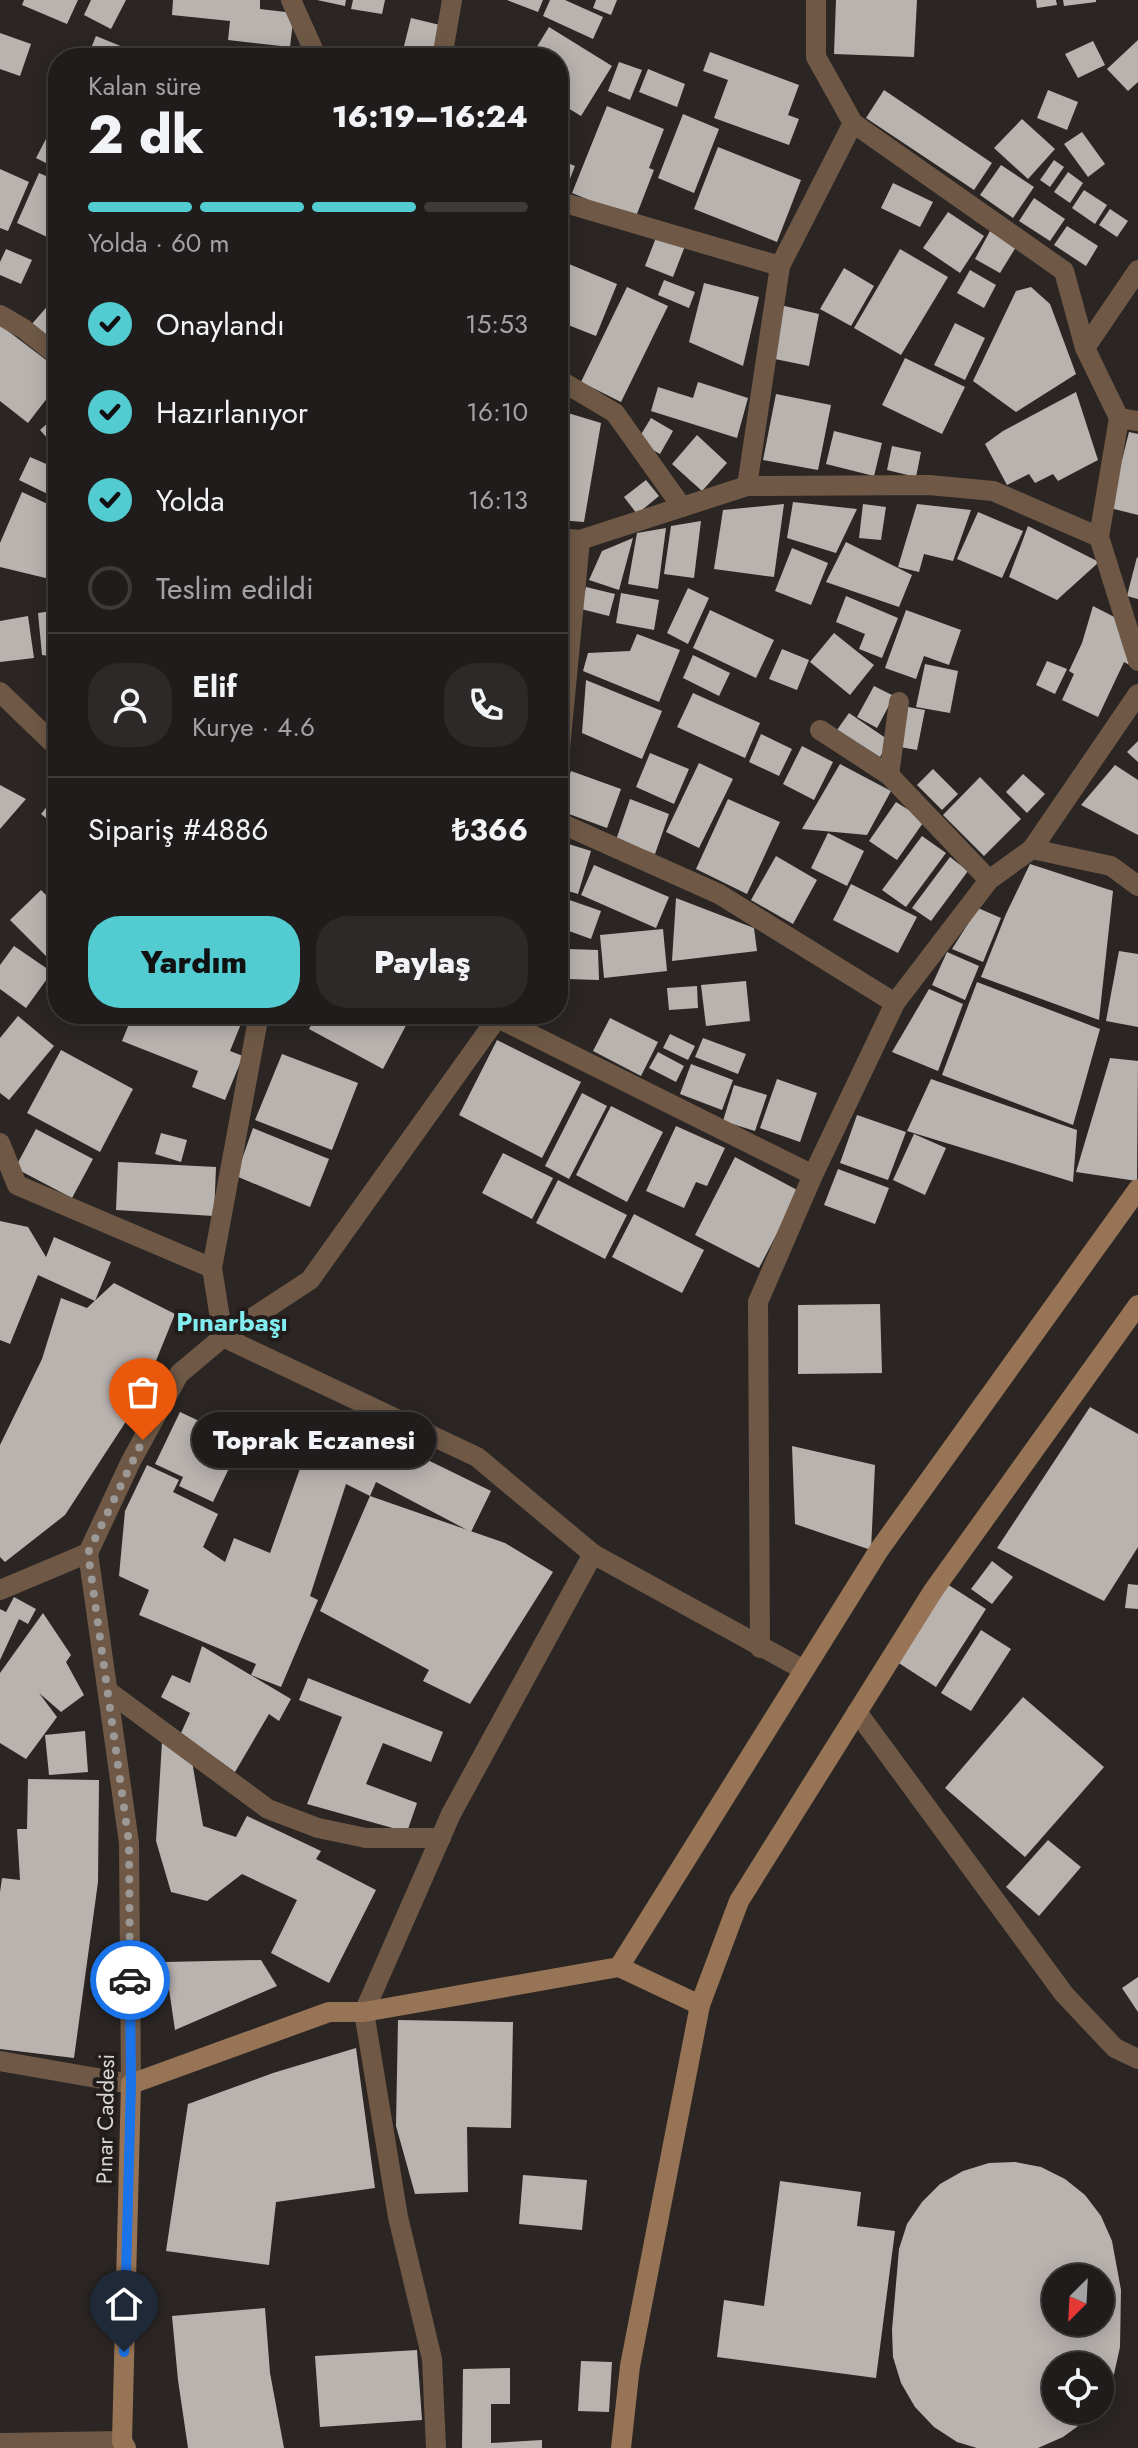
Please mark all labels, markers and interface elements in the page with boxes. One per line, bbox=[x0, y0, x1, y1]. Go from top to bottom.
text: Kalan süre bbox=[88, 67, 201, 105]
text: 16:19–16:24 bbox=[332, 95, 528, 138]
text: 2 dk bbox=[88, 97, 204, 173]
text: Yolda · 60 m bbox=[88, 224, 230, 262]
icon: check bbox=[88, 302, 132, 346]
text: Onaylandı bbox=[156, 303, 285, 346]
text: 15:53 bbox=[465, 305, 528, 343]
icon: check bbox=[88, 390, 132, 434]
text: Hazırlanıyor bbox=[156, 391, 308, 434]
text: 16:10 bbox=[466, 393, 528, 431]
icon: check bbox=[88, 478, 132, 522]
text: Yolda bbox=[156, 479, 225, 522]
text: 16:13 bbox=[468, 481, 528, 519]
text: Teslim edildi bbox=[156, 567, 314, 610]
button: person bbox=[88, 663, 172, 747]
button: phone bbox=[444, 663, 528, 747]
text: Elif bbox=[192, 665, 237, 708]
text: Kurye · 4.6 bbox=[192, 708, 315, 746]
text: Sipariş #4886 bbox=[88, 808, 269, 851]
text: ₺366 bbox=[452, 808, 528, 851]
button: Yardım bbox=[88, 916, 300, 1008]
button: Paylaş bbox=[316, 916, 528, 1008]
district label: Pınarbaşı bbox=[176, 1303, 288, 1341]
pin bbox=[109, 1358, 177, 1440]
icon: bag bbox=[121, 1370, 165, 1414]
callout: Toprak Eczanesi bbox=[191, 1412, 435, 1468]
text: Toprak Eczanesi bbox=[213, 1421, 415, 1459]
courier bbox=[90, 1940, 170, 2020]
icon: car bbox=[108, 1958, 152, 2002]
street label: Pınar Caddesi bbox=[88, 2054, 122, 2184]
north arrow bbox=[1042, 2264, 1114, 2336]
map controls bbox=[1042, 2264, 1114, 2424]
pin bbox=[90, 2270, 158, 2352]
icon: home bbox=[102, 2282, 146, 2326]
button: locate bbox=[1042, 2352, 1114, 2424]

